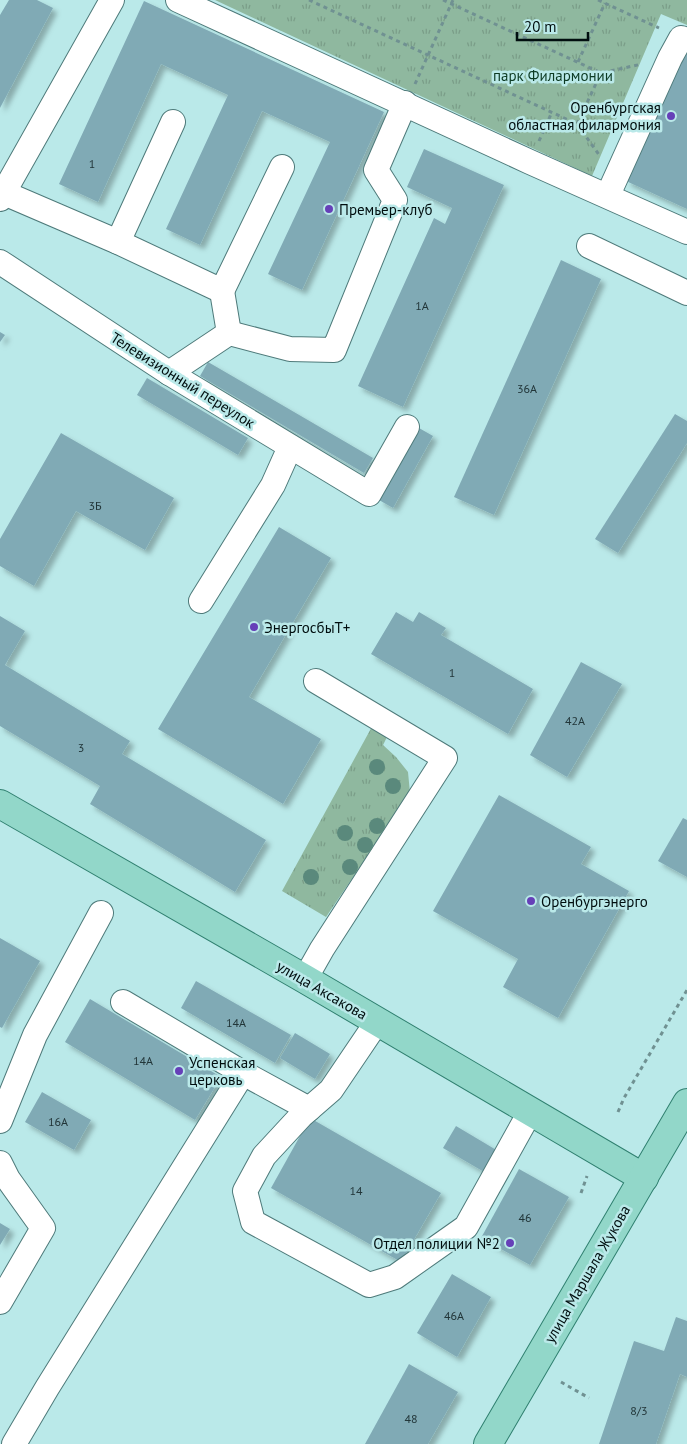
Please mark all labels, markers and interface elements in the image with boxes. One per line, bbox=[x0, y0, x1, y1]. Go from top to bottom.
scale bar bbox=[517, 10, 588, 42]
text: 20 m bbox=[524, 17, 557, 36]
park label: парк Филармонии bbox=[493, 66, 613, 85]
place label: Оренбургская областная филармония bbox=[508, 98, 661, 134]
marker: Оренбургская областная филармония bbox=[665, 110, 677, 122]
house number: 1 bbox=[89, 156, 95, 171]
place label: Премьер-клуб bbox=[339, 200, 432, 219]
marker: Премьер-клуб bbox=[323, 203, 335, 215]
house number: 1А bbox=[415, 298, 429, 313]
street label: Телевизионный переулок bbox=[107, 328, 259, 433]
house number: 36А bbox=[517, 381, 537, 396]
house number: 3Б bbox=[88, 498, 102, 513]
place label: ЭнергосбыТ+ bbox=[264, 618, 350, 637]
marker: ЭнергосбыТ+ bbox=[248, 621, 260, 633]
house number: 1 bbox=[449, 665, 455, 680]
house number: 42А bbox=[565, 713, 585, 728]
house number: 3 bbox=[78, 740, 84, 755]
place label: Оренбургэнерго bbox=[541, 892, 648, 911]
marker: Оренбургэнерго bbox=[525, 895, 537, 907]
street label: улица Аксакова bbox=[273, 956, 371, 1024]
house number: 14А bbox=[226, 1015, 246, 1030]
house number: 14А bbox=[133, 1053, 153, 1068]
place label: Успенская церковь bbox=[189, 1053, 255, 1089]
marker: Успенская церковь bbox=[173, 1065, 185, 1077]
house number: 16А bbox=[48, 1114, 68, 1129]
house number: 14 bbox=[349, 1183, 363, 1198]
street label: улица Маршала Жукова bbox=[540, 1202, 634, 1346]
house number: 46 bbox=[518, 1210, 532, 1225]
place label: Отдел полиции №2 bbox=[373, 1234, 500, 1253]
marker: Отдел полиции №2 bbox=[504, 1237, 516, 1249]
house number: 46А bbox=[444, 1308, 464, 1323]
house number: 8/3 bbox=[630, 1403, 648, 1418]
house number: 48 bbox=[404, 1411, 418, 1426]

